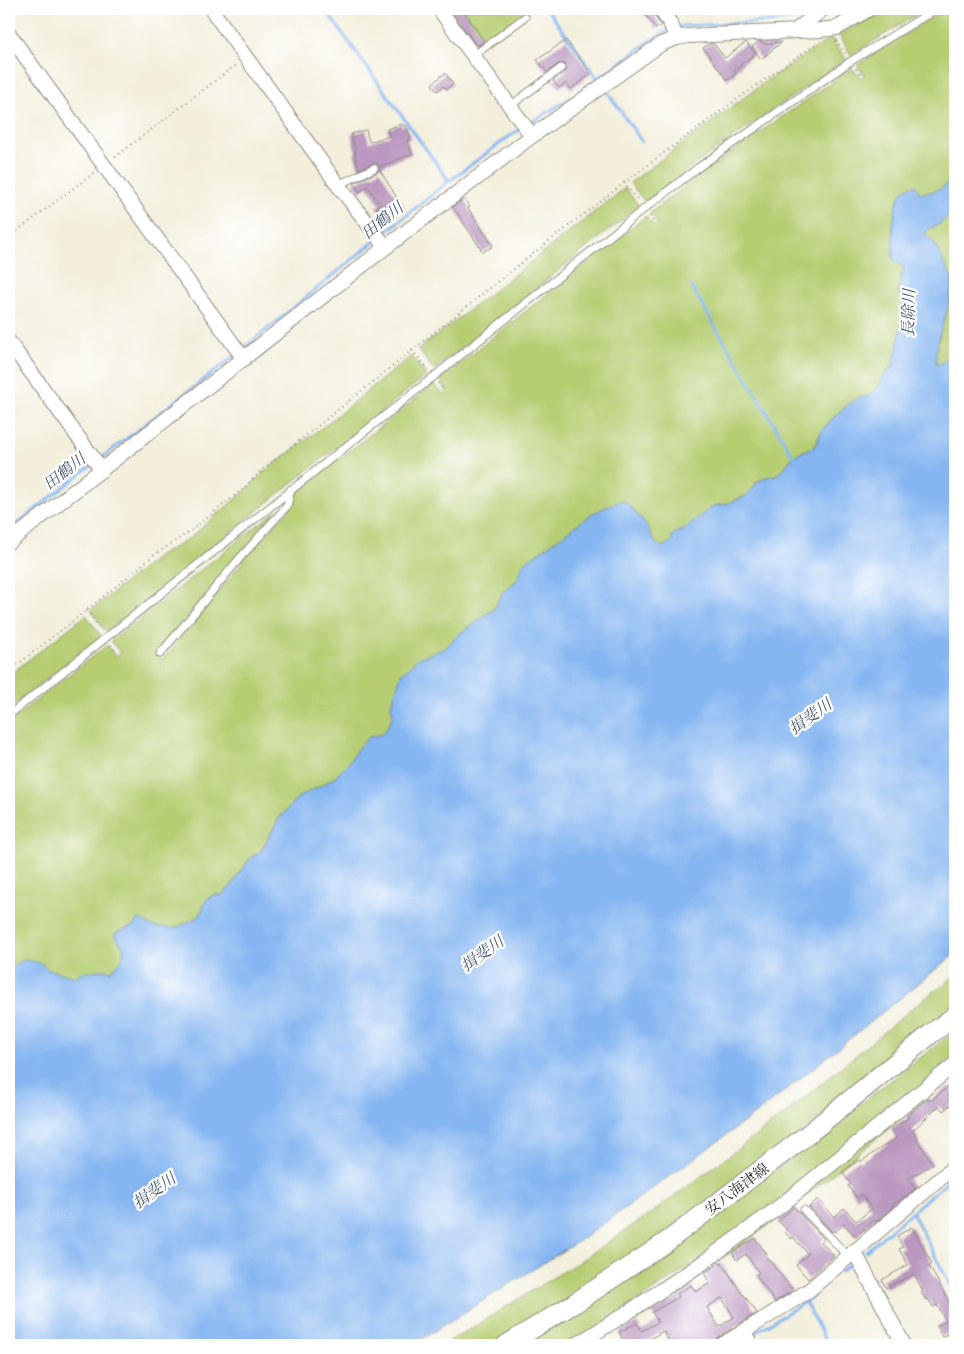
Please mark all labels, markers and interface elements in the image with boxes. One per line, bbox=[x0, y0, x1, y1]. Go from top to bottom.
water label: 田鶴川 bbox=[357, 196, 410, 244]
water label: 長除川 bbox=[898, 287, 920, 337]
water label: 田鶴川 bbox=[39, 447, 92, 495]
water label: 揖斐川 bbox=[785, 693, 838, 740]
water label: 揖斐川 bbox=[457, 930, 510, 977]
street label: 安八海津線 bbox=[701, 1158, 773, 1220]
water label: 揖斐川 bbox=[129, 1167, 182, 1214]

